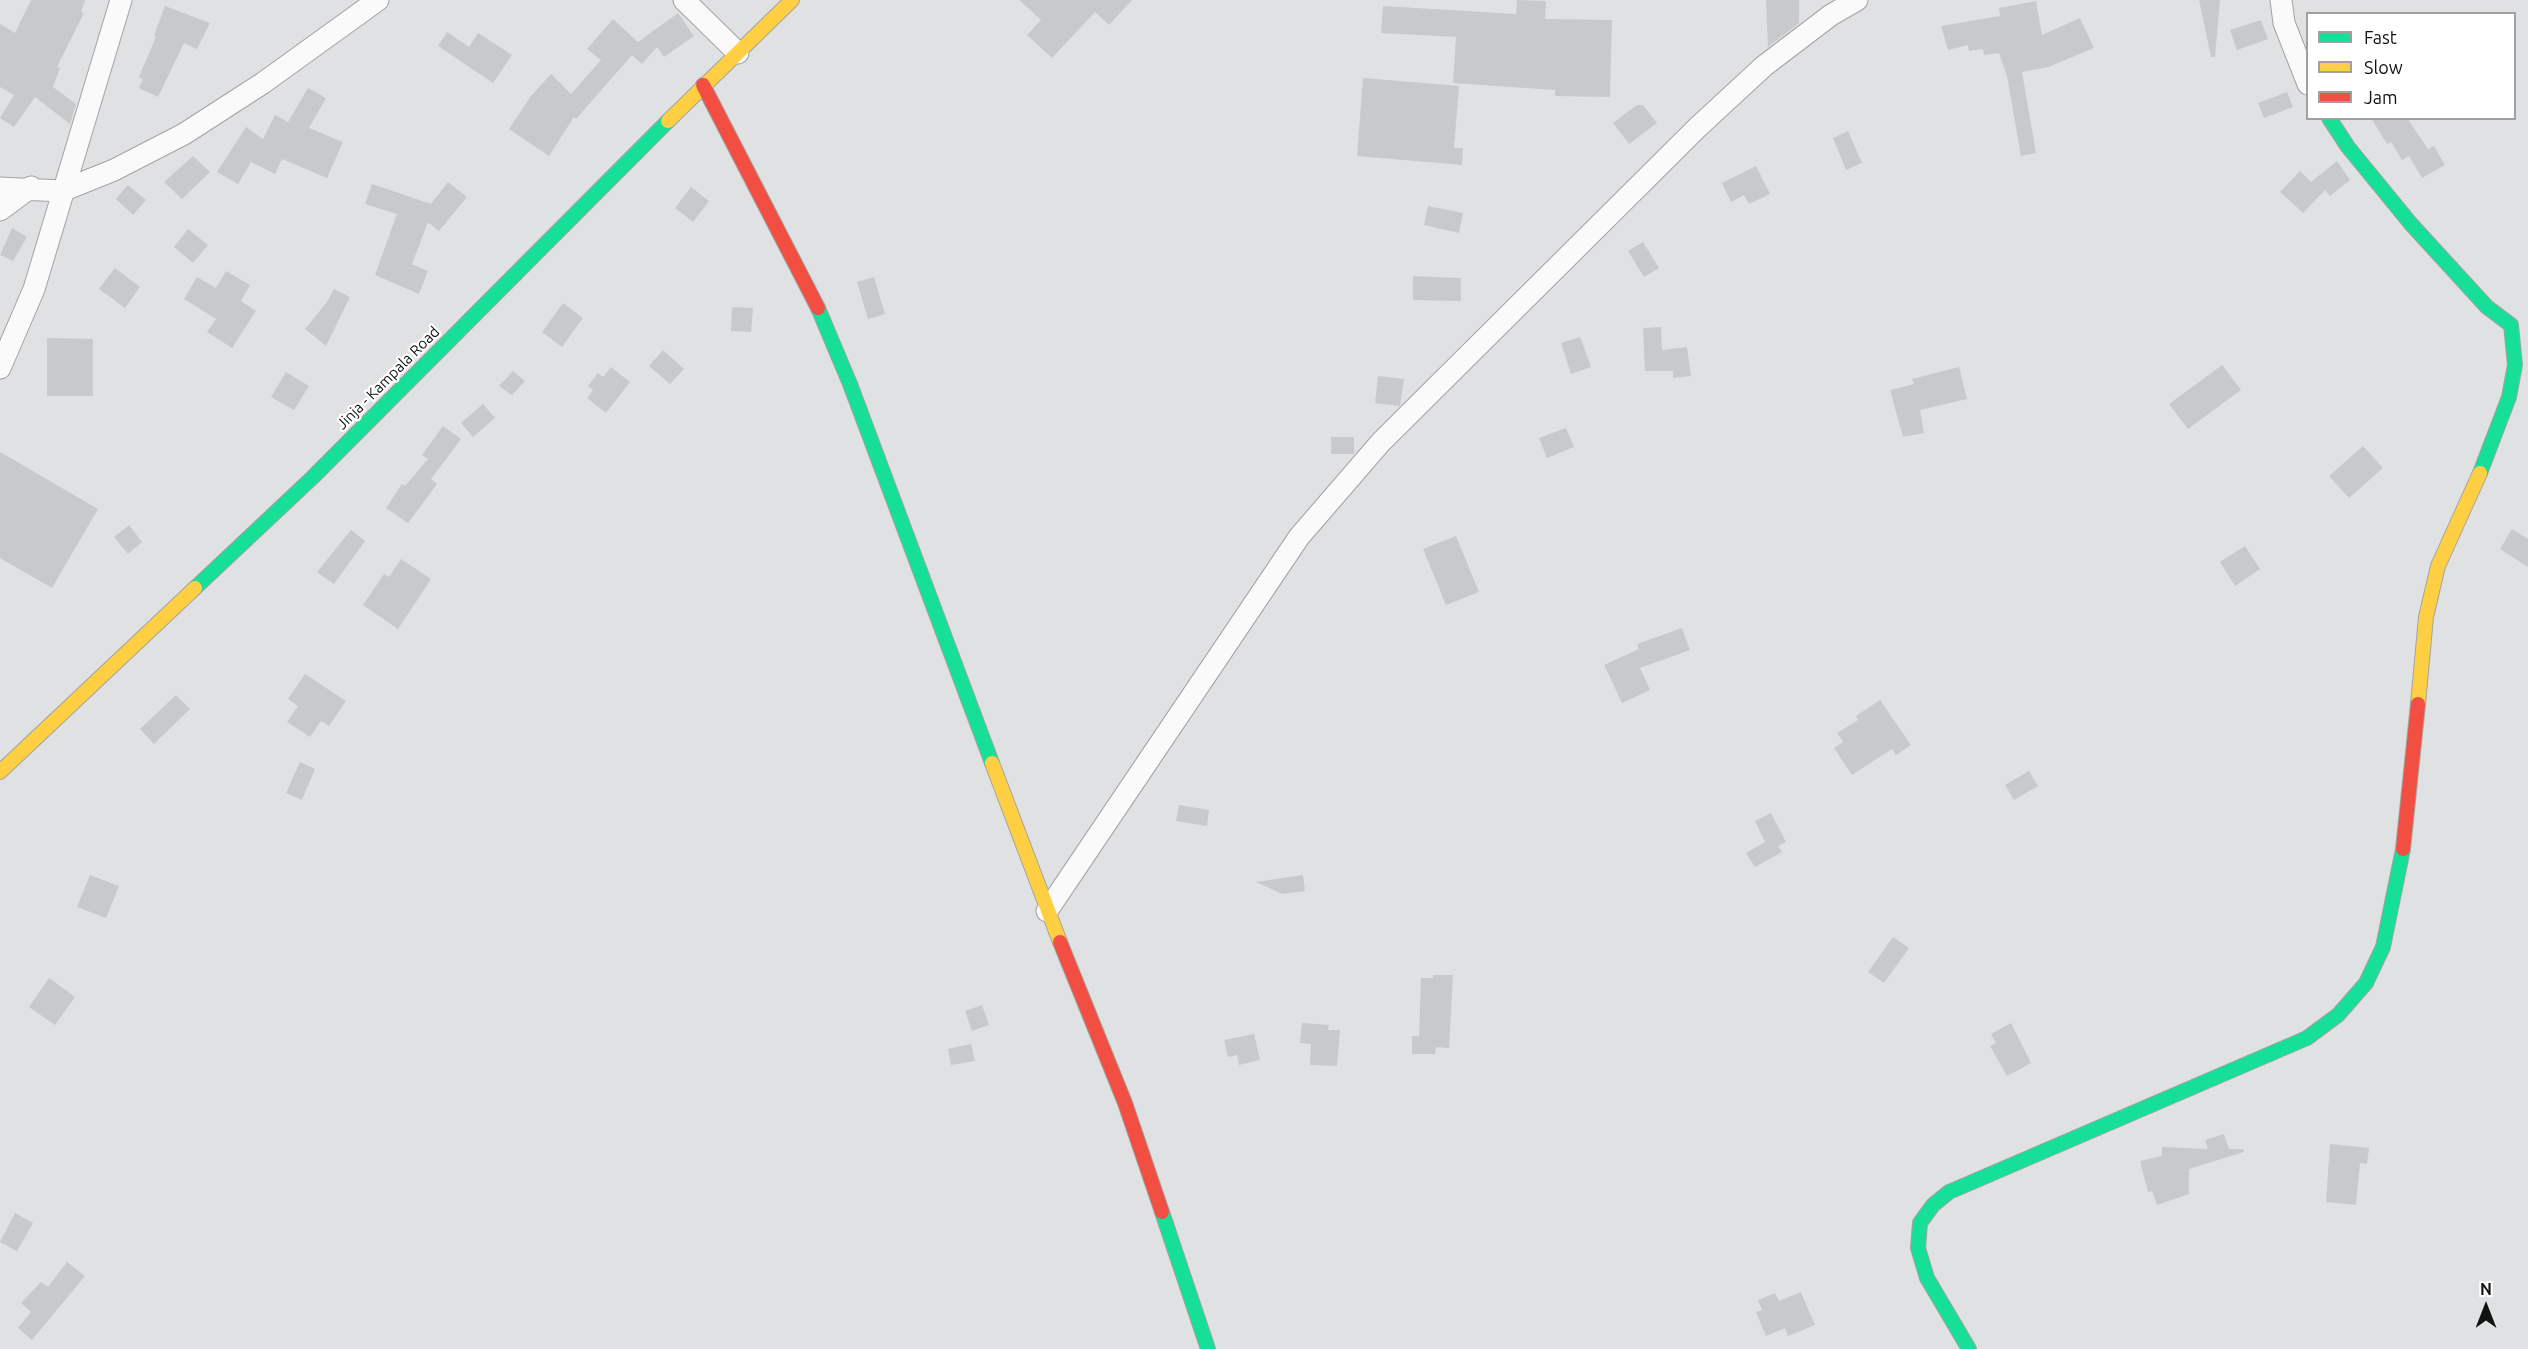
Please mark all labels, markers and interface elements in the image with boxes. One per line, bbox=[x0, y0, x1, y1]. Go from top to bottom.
legend bbox=[2306, 12, 2516, 120]
text: Fast bbox=[2364, 27, 2397, 47]
text: Slow bbox=[2364, 57, 2403, 77]
text: Jam bbox=[2364, 87, 2398, 107]
street label: Jinja - Kampala Road bbox=[333, 323, 443, 433]
north arrow bbox=[2456, 1277, 2516, 1337]
text: N bbox=[2480, 1280, 2492, 1298]

